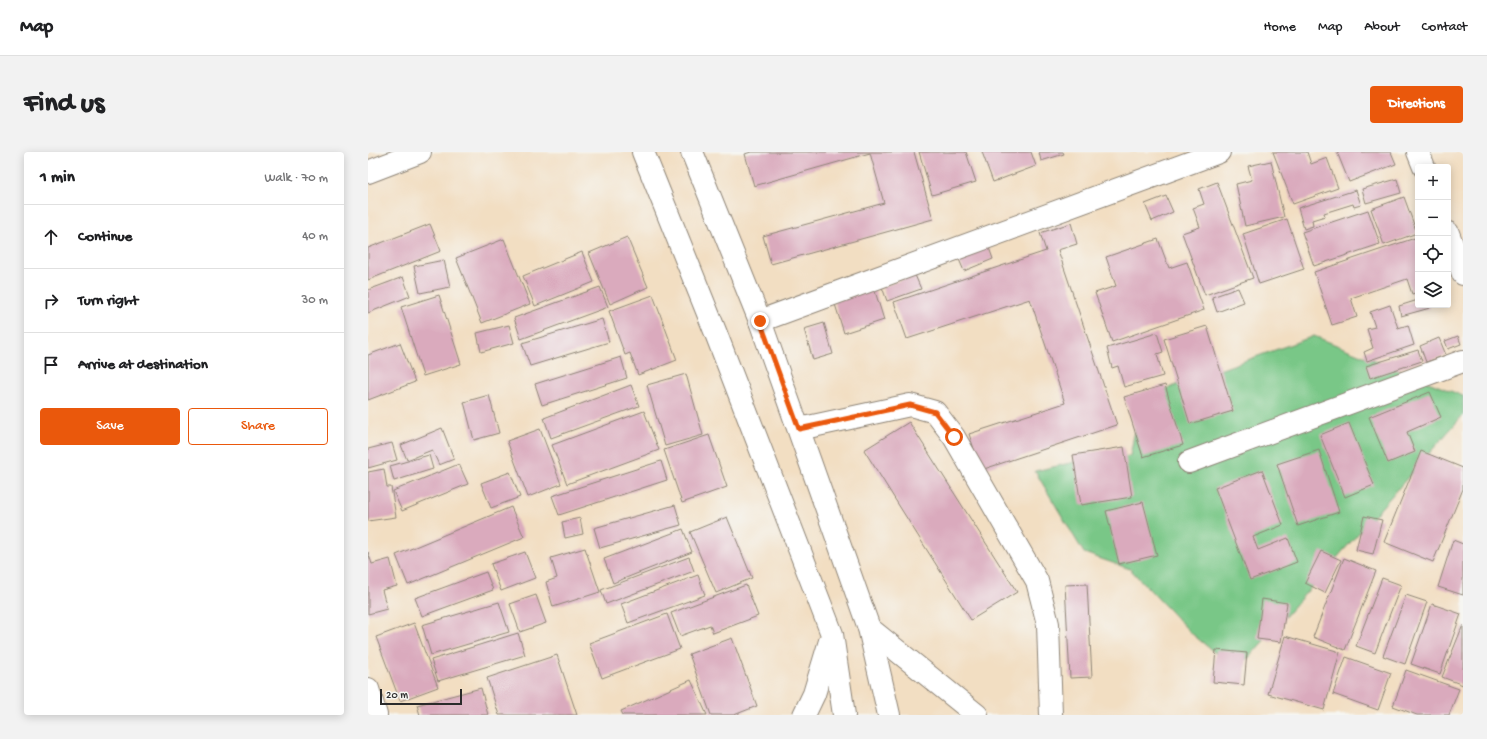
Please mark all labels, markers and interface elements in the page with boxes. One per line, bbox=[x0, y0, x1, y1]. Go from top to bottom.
text: Map bbox=[20, 16, 53, 39]
text: Home bbox=[1264, 19, 1296, 36]
text: Map bbox=[1318, 19, 1342, 36]
text: About bbox=[1364, 19, 1400, 36]
text: Contact bbox=[1422, 19, 1467, 36]
button: Directions bbox=[1370, 86, 1463, 123]
text: Find us bbox=[24, 88, 104, 121]
map controls bbox=[1415, 164, 1451, 308]
button: + bbox=[1415, 164, 1451, 200]
text: 1 min bbox=[40, 168, 75, 188]
text: Walk · 70 m bbox=[264, 171, 328, 186]
button: − bbox=[1415, 200, 1451, 236]
icon: ahead bbox=[40, 226, 62, 248]
text: Continue bbox=[78, 228, 132, 246]
text: 40 m bbox=[302, 229, 328, 244]
button: locate bbox=[1415, 236, 1451, 272]
button: layers bbox=[1415, 272, 1451, 308]
icon: right bbox=[40, 290, 62, 312]
text: Turn right bbox=[78, 292, 138, 310]
text: 30 m bbox=[302, 293, 328, 308]
route end bbox=[751, 312, 769, 330]
icon: arrive bbox=[40, 354, 62, 376]
text: Arrive at destination bbox=[78, 356, 208, 374]
button: Save bbox=[40, 408, 180, 445]
button: Share bbox=[188, 408, 328, 445]
route start bbox=[945, 428, 963, 446]
scale bar bbox=[380, 687, 462, 706]
text: 20 m bbox=[386, 690, 408, 702]

